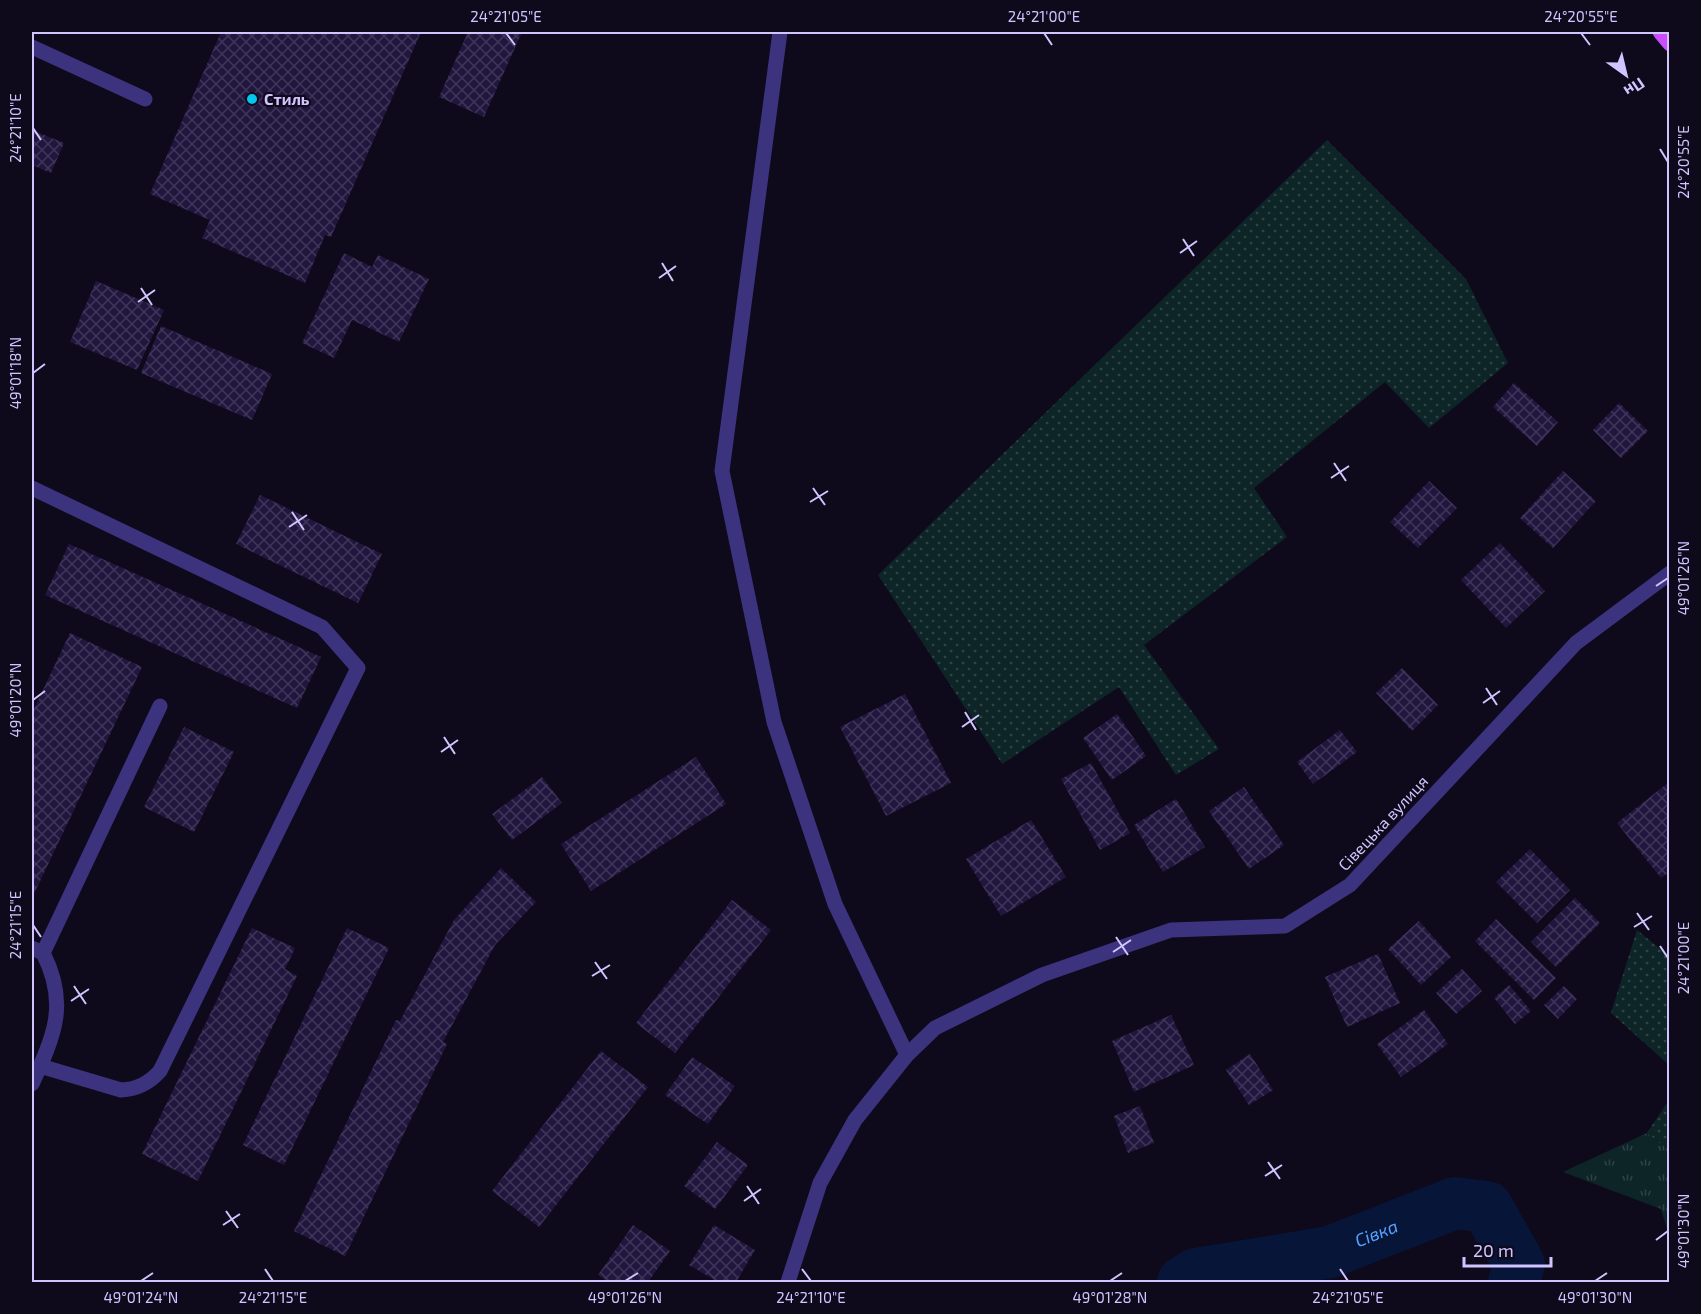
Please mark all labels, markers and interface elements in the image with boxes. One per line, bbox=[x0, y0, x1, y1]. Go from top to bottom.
text: 24°21'05"E bbox=[470, 7, 542, 25]
text: 24°21'00"E bbox=[1008, 7, 1080, 25]
text: 24°20'55"E bbox=[1544, 7, 1618, 25]
north arrow bbox=[1596, 45, 1656, 105]
text: Пн bbox=[1621, 74, 1649, 102]
place label: Стиль bbox=[264, 89, 310, 108]
marker: Стиль bbox=[245, 92, 259, 106]
text: 24°21'10"E bbox=[6, 93, 24, 163]
text: 24°20'55"E bbox=[1674, 125, 1692, 199]
text: 49°01'18"N bbox=[6, 337, 24, 409]
text: 49°01'26"N bbox=[1674, 541, 1692, 615]
text: 49°01'20"N bbox=[6, 663, 24, 737]
street label: Сівецька вулиця bbox=[1334, 771, 1432, 875]
text: 24°21'15"E bbox=[6, 891, 24, 959]
text: 24°21'00"E bbox=[1674, 922, 1692, 994]
text: 49°01'30"N bbox=[1674, 1194, 1692, 1268]
water label: Сівка bbox=[1351, 1214, 1401, 1251]
scale bar bbox=[1464, 1230, 1551, 1268]
text: 20 m bbox=[1473, 1239, 1514, 1261]
text: 49°01'24"N bbox=[104, 1288, 178, 1306]
text: 24°21'15"E bbox=[239, 1288, 307, 1306]
text: 49°01'26"N bbox=[588, 1288, 662, 1306]
text: 24°21'10"E bbox=[776, 1288, 846, 1306]
text: 49°01'28"N bbox=[1073, 1288, 1147, 1306]
text: 24°21'05"E bbox=[1312, 1288, 1384, 1306]
text: 49°01'30"N bbox=[1558, 1288, 1632, 1306]

